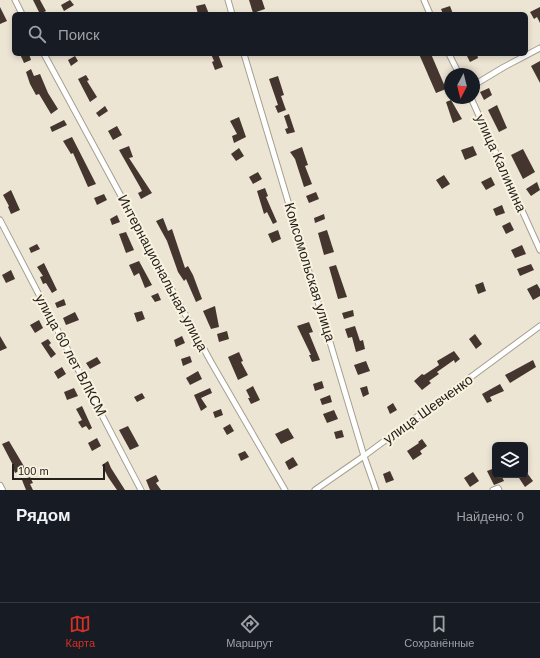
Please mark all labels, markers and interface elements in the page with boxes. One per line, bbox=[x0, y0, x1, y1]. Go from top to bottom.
search box bbox=[12, 12, 528, 56]
icon: search bbox=[26, 23, 48, 45]
text: Поиск bbox=[58, 26, 100, 43]
north arrow bbox=[444, 68, 480, 104]
street label: улица Калинина bbox=[472, 112, 530, 215]
street label: Интернациональная улица bbox=[115, 192, 211, 354]
street label: Комсомольская улица bbox=[281, 201, 339, 344]
street label: улица 60 лет ВЛКСМ bbox=[32, 291, 110, 419]
street label: улица Шевченко bbox=[380, 371, 476, 447]
map controls bbox=[492, 442, 528, 478]
button: layers bbox=[492, 442, 528, 478]
scale bar bbox=[12, 462, 105, 481]
text: 100 m bbox=[18, 465, 49, 477]
text: Рядом bbox=[16, 506, 71, 525]
text: Найдено: 0 bbox=[456, 509, 524, 524]
tab: Карта bbox=[66, 613, 95, 649]
tab: Маршрут bbox=[226, 613, 273, 649]
tab: Сохранённые bbox=[404, 613, 474, 649]

